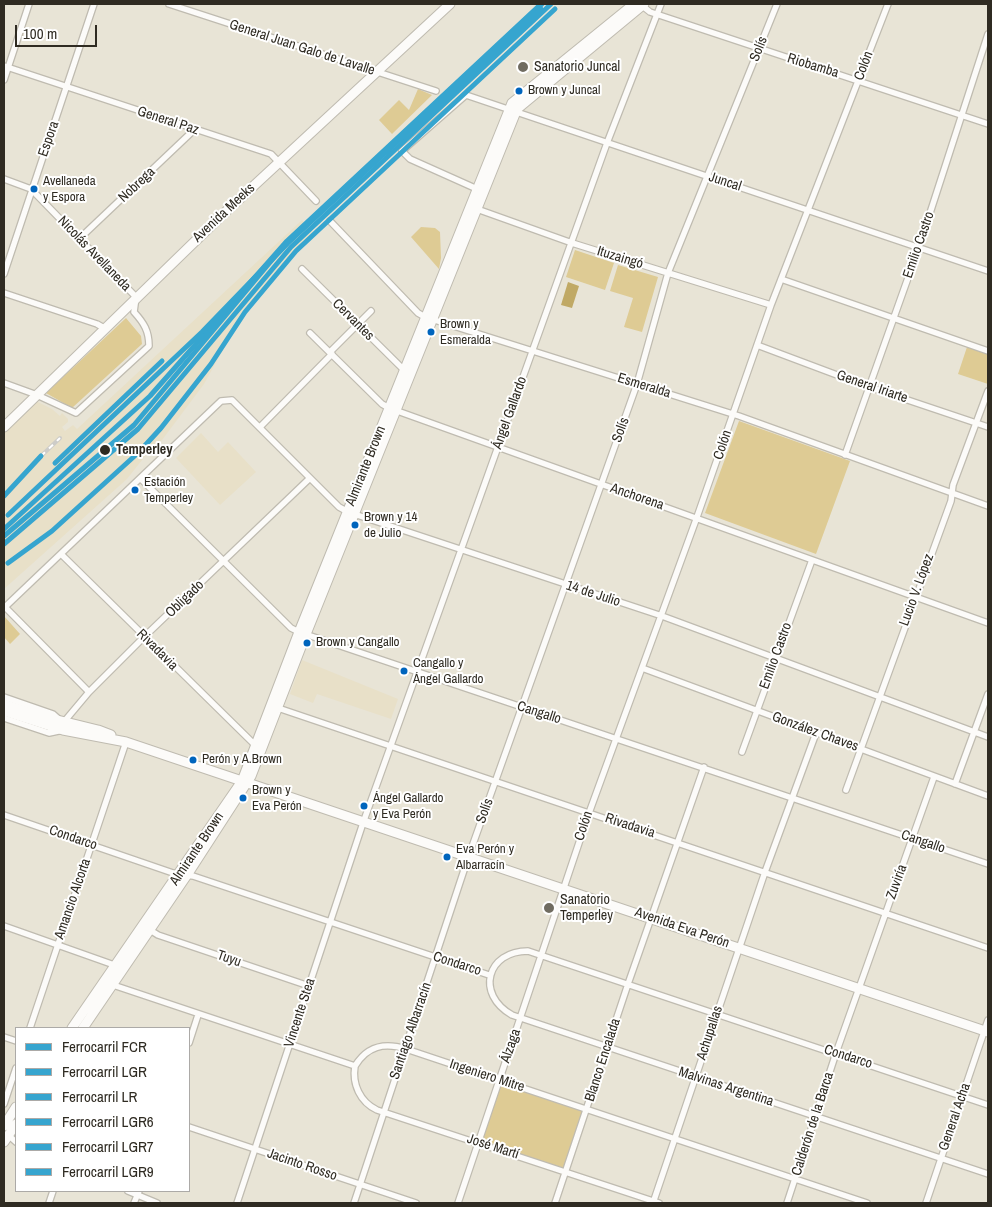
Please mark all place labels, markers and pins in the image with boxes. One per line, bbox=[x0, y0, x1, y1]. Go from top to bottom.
place label: Sanatorio Juncal bbox=[534, 59, 620, 75]
marker: Sanatorio Juncal bbox=[516, 60, 530, 74]
place label: Brown y Juncal bbox=[528, 83, 600, 99]
marker: Brown y Juncal bbox=[514, 86, 524, 96]
place label: Avellaneda y Espora bbox=[43, 174, 96, 205]
marker: Avellaneda y Espora bbox=[29, 184, 39, 194]
place label: Brown y Esmeralda bbox=[440, 317, 491, 348]
marker: Brown y Esmeralda bbox=[426, 327, 436, 337]
place label: Temperley bbox=[116, 442, 173, 458]
marker: Temperley bbox=[98, 443, 112, 457]
place label: Estación Temperley bbox=[144, 475, 193, 506]
marker: Estación Temperley bbox=[130, 485, 140, 495]
place label: Brown y 14 de Julio bbox=[364, 510, 417, 541]
marker: Brown y 14 de Julio bbox=[350, 520, 360, 530]
place label: Brown y Cangallo bbox=[316, 635, 400, 651]
marker: Brown y Cangallo bbox=[302, 638, 312, 648]
place label: Cangallo y Ángel Gallardo bbox=[413, 656, 484, 687]
marker: Cangallo y Ángel Gallardo bbox=[399, 666, 409, 676]
place label: Perón y A.Brown bbox=[202, 752, 282, 768]
marker: Perón y A.Brown bbox=[188, 755, 198, 765]
place label: Brown y Eva Perón bbox=[252, 783, 302, 814]
place label: Ángel Gallardo y Eva Perón bbox=[373, 791, 444, 822]
marker: Brown y Eva Perón bbox=[238, 793, 248, 803]
marker: Ángel Gallardo y Eva Perón bbox=[359, 801, 369, 811]
place label: Eva Perón y Albarracín bbox=[456, 842, 514, 873]
marker: Eva Perón y Albarracín bbox=[442, 852, 452, 862]
place label: Sanatorio Temperley bbox=[560, 892, 613, 924]
marker: Sanatorio Temperley bbox=[542, 901, 556, 915]

